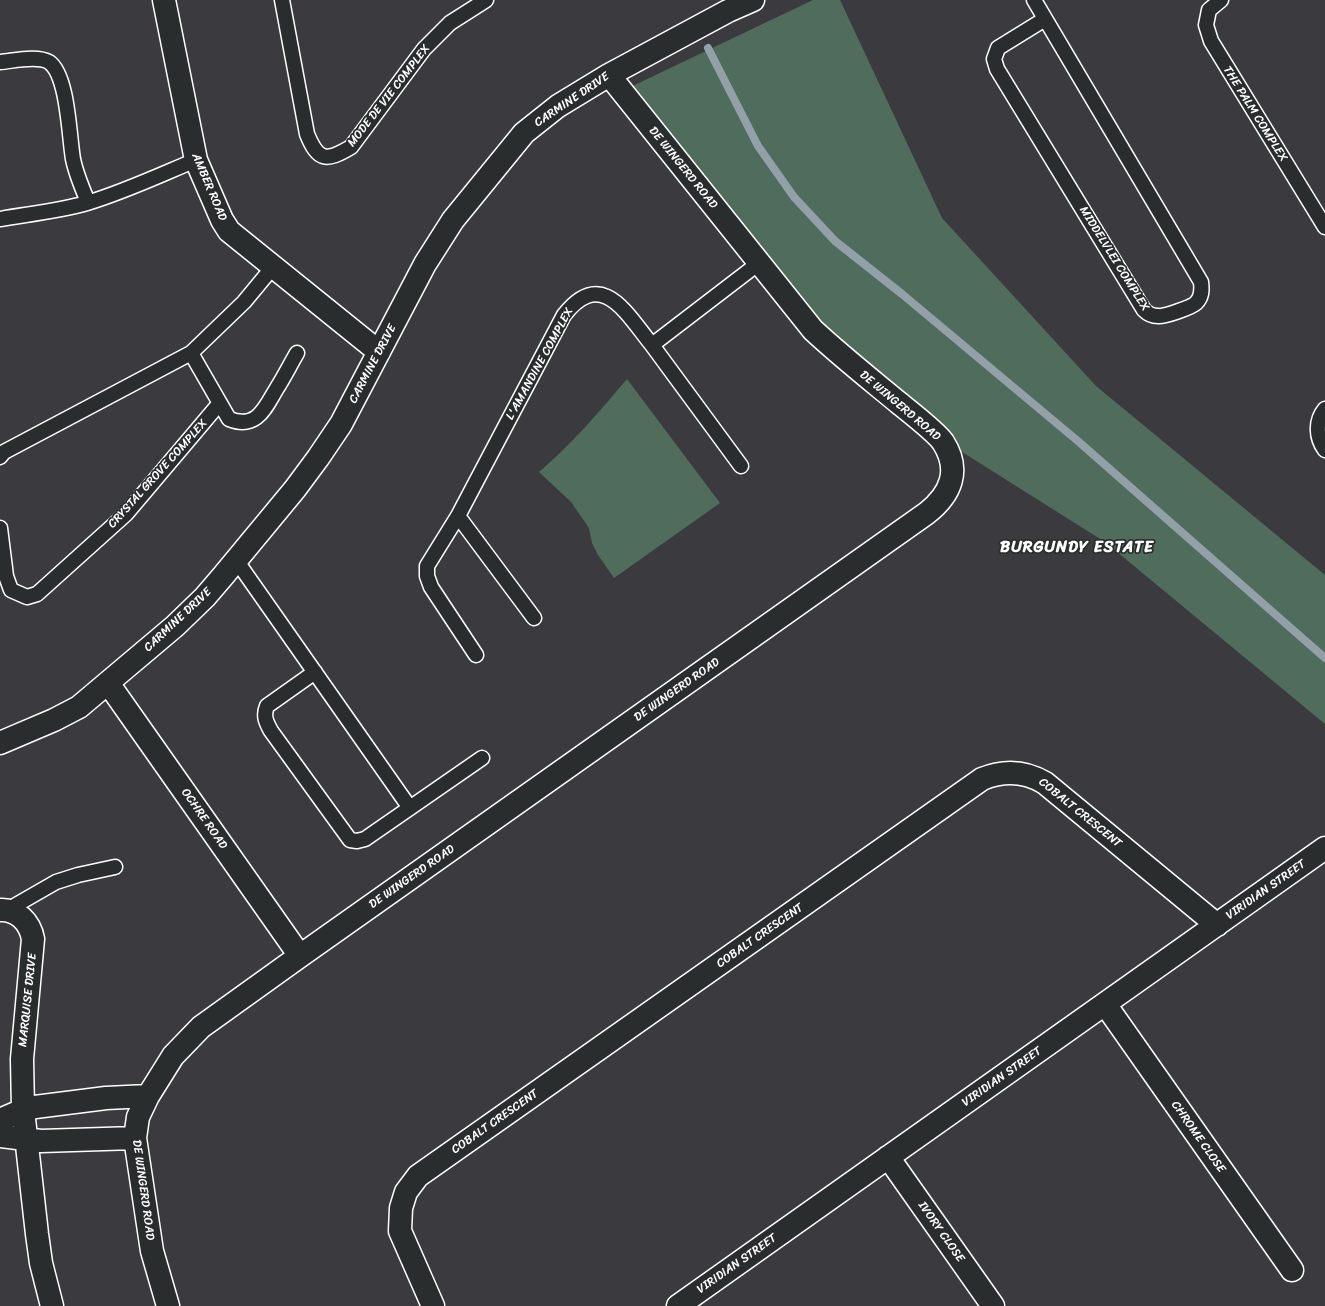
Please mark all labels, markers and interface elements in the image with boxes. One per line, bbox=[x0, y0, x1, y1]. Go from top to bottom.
street label: MODE DE VIE COMPLEX bbox=[345, 42, 433, 150]
street label: THE PALM COMPLEX bbox=[1220, 64, 1290, 164]
street label: CARMINE DRIVE bbox=[532, 70, 612, 130]
street label: DE WINGERD ROAD bbox=[646, 124, 720, 212]
street label: AMBER ROAD bbox=[188, 151, 230, 223]
street label: MIDDELVLEI COMPLEX bbox=[1076, 204, 1152, 314]
street label: L'AMANDINE COMPLEX bbox=[503, 305, 577, 423]
street label: CARMINE DRIVE bbox=[346, 322, 400, 406]
street label: DE WINGERD ROAD bbox=[857, 368, 943, 444]
street label: CRYSTAL GROVE COMPLEX bbox=[105, 417, 211, 531]
district label: BURGUNDY ESTATE bbox=[1001, 538, 1153, 558]
street label: CARMINE DRIVE bbox=[141, 585, 215, 655]
street label: DE WINGERD ROAD bbox=[631, 655, 723, 725]
street label: COBALT CRESCENT bbox=[1036, 775, 1124, 851]
street label: OCHRE ROAD bbox=[178, 786, 230, 852]
street label: DE WINGERD ROAD bbox=[366, 842, 458, 912]
street label: VIRIDIAN STREET bbox=[1223, 857, 1309, 923]
street label: COBALT CRESCENT bbox=[714, 901, 806, 971]
street label: MARQUISE DRIVE bbox=[16, 952, 40, 1048]
street label: VIRIDIAN STREET bbox=[959, 1044, 1045, 1110]
street label: COBALT CRESCENT bbox=[449, 1087, 541, 1157]
street label: CHROME CLOSE bbox=[1168, 1098, 1228, 1176]
street label: DE WINGERD ROAD bbox=[129, 1139, 157, 1241]
street label: IVORY CLOSE bbox=[915, 1199, 967, 1265]
street label: VIRIDIAN STREET bbox=[694, 1231, 780, 1297]

